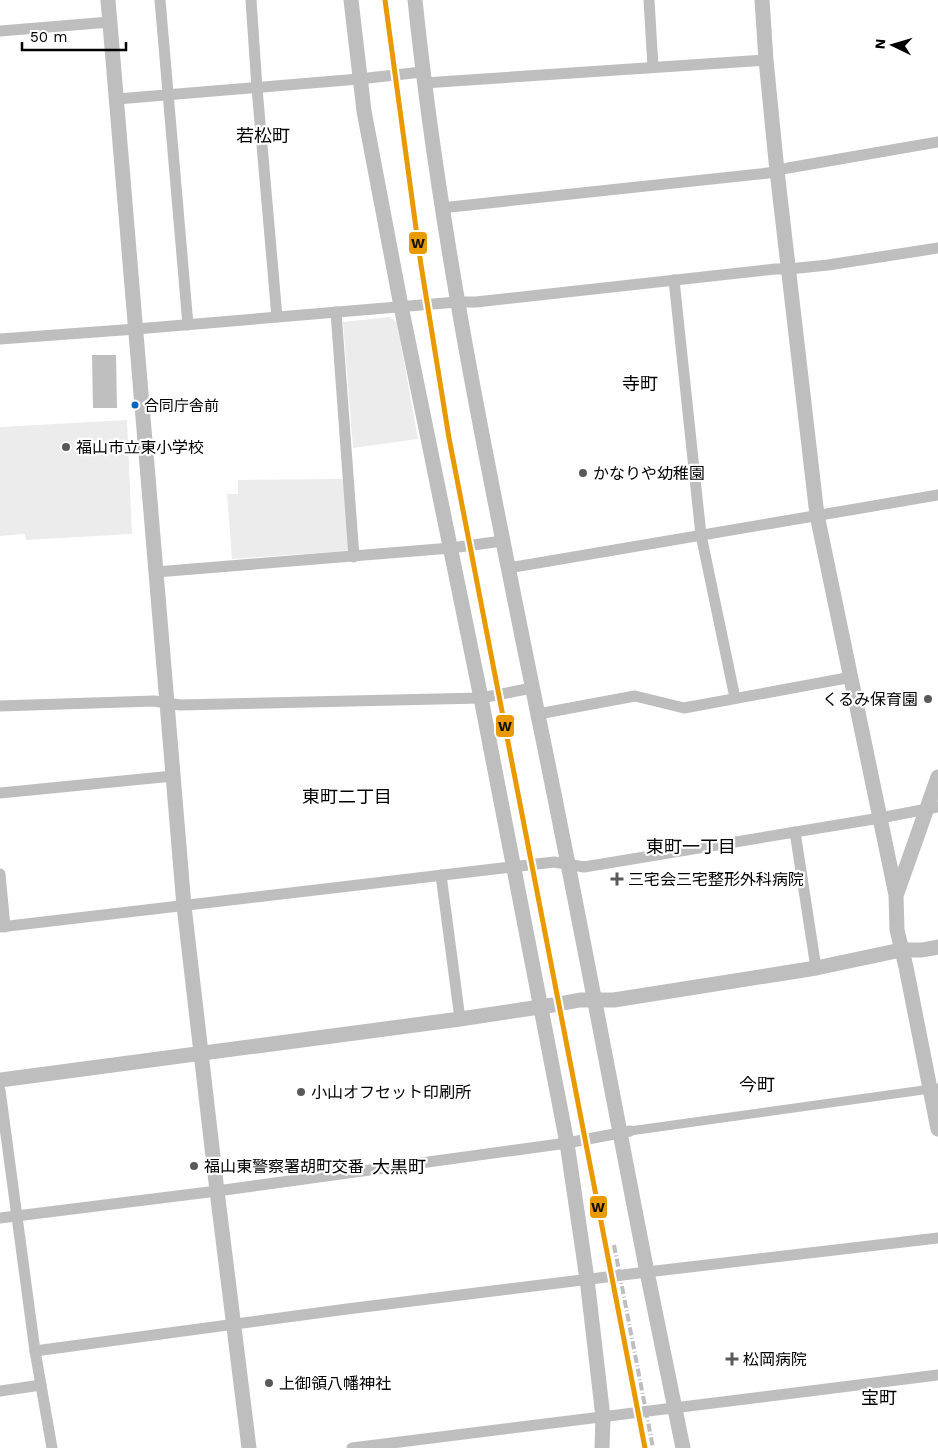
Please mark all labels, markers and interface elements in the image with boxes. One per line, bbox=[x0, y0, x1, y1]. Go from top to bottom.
scale bar bbox=[22, 20, 126, 52]
north arrow bbox=[868, 20, 918, 70]
text: 50 m bbox=[30, 28, 67, 46]
text: N bbox=[872, 38, 888, 50]
district label: 若松町 bbox=[236, 125, 290, 146]
line badge: W bbox=[408, 231, 428, 255]
text: W bbox=[411, 235, 425, 251]
district label: 寺町 bbox=[622, 373, 658, 394]
place label: 合同庁舎前 bbox=[144, 397, 219, 415]
marker: 合同庁舎前 bbox=[130, 400, 140, 410]
place label: 福山市立東小学校 bbox=[76, 438, 204, 457]
marker: 福山市立東小学校 bbox=[60, 441, 72, 453]
place label: かなりや幼稚園 bbox=[593, 464, 705, 483]
marker: かなりや幼稚園 bbox=[577, 467, 589, 479]
place label: くるみ保育園 bbox=[822, 690, 918, 709]
marker: くるみ保育園 bbox=[922, 693, 934, 705]
line badge: W bbox=[495, 714, 515, 738]
text: W bbox=[498, 718, 512, 734]
district label: 東町二丁目 bbox=[302, 786, 392, 807]
district label: 東町一丁目 bbox=[646, 836, 736, 857]
place label: 三宅会三宅整形外科病院 bbox=[628, 870, 804, 889]
marker: 三宅会三宅整形外科病院 bbox=[610, 872, 624, 886]
district label: 今町 bbox=[739, 1074, 775, 1095]
place label: 小山オフセット印刷所 bbox=[311, 1083, 471, 1102]
marker: 小山オフセット印刷所 bbox=[295, 1086, 307, 1098]
district label: 大黒町 bbox=[372, 1156, 426, 1177]
place label: 福山東警察署胡町交番 bbox=[204, 1157, 364, 1176]
marker: 福山東警察署胡町交番 bbox=[188, 1160, 200, 1172]
line badge: W bbox=[589, 1195, 608, 1219]
text: W bbox=[591, 1199, 605, 1215]
place label: 松岡病院 bbox=[743, 1350, 807, 1369]
marker: 松岡病院 bbox=[725, 1352, 739, 1366]
place label: 上御領八幡神社 bbox=[279, 1374, 391, 1393]
marker: 上御領八幡神社 bbox=[263, 1377, 275, 1389]
district label: 宝町 bbox=[861, 1387, 897, 1408]

